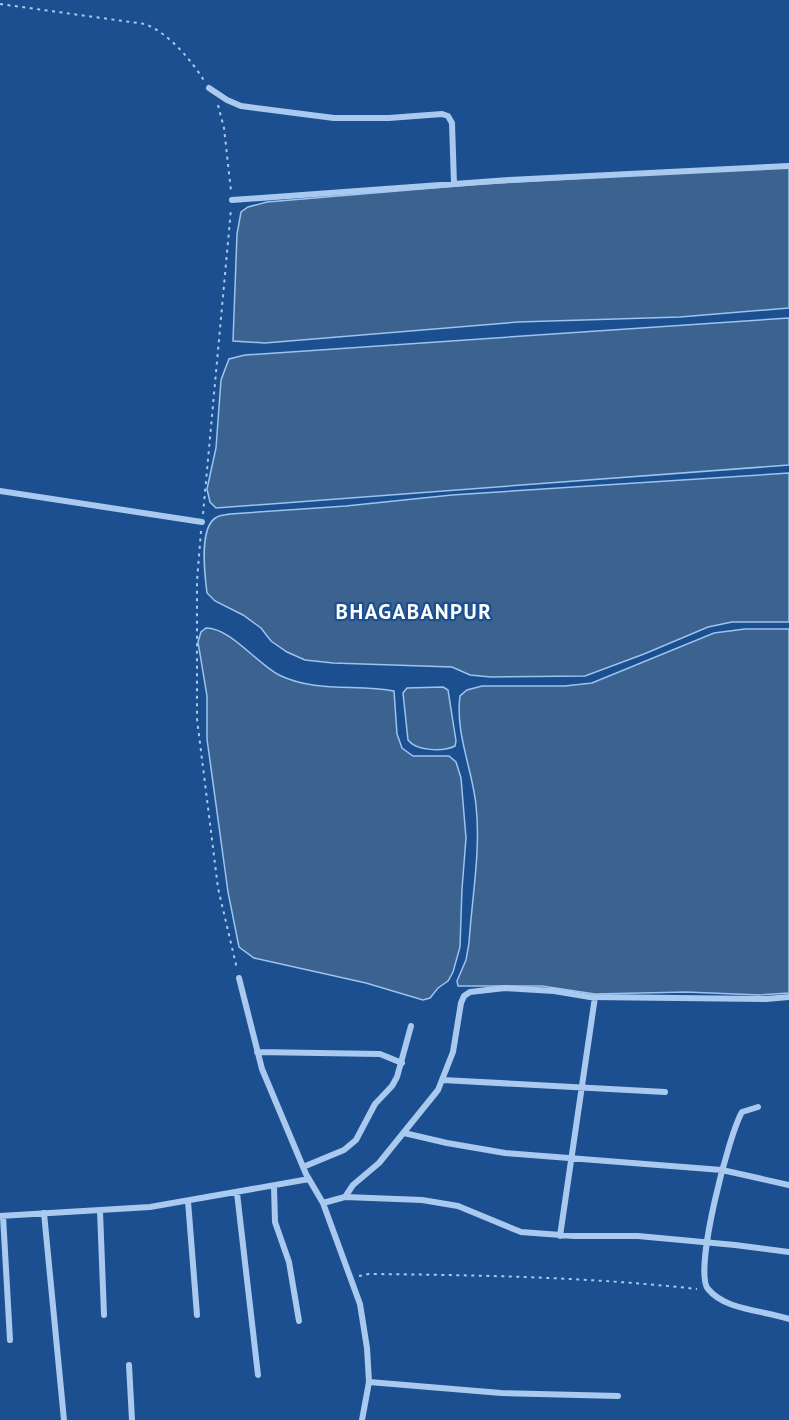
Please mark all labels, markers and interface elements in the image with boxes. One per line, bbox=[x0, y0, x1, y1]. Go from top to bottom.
district label: BHAGABANPUR bbox=[336, 598, 492, 625]

